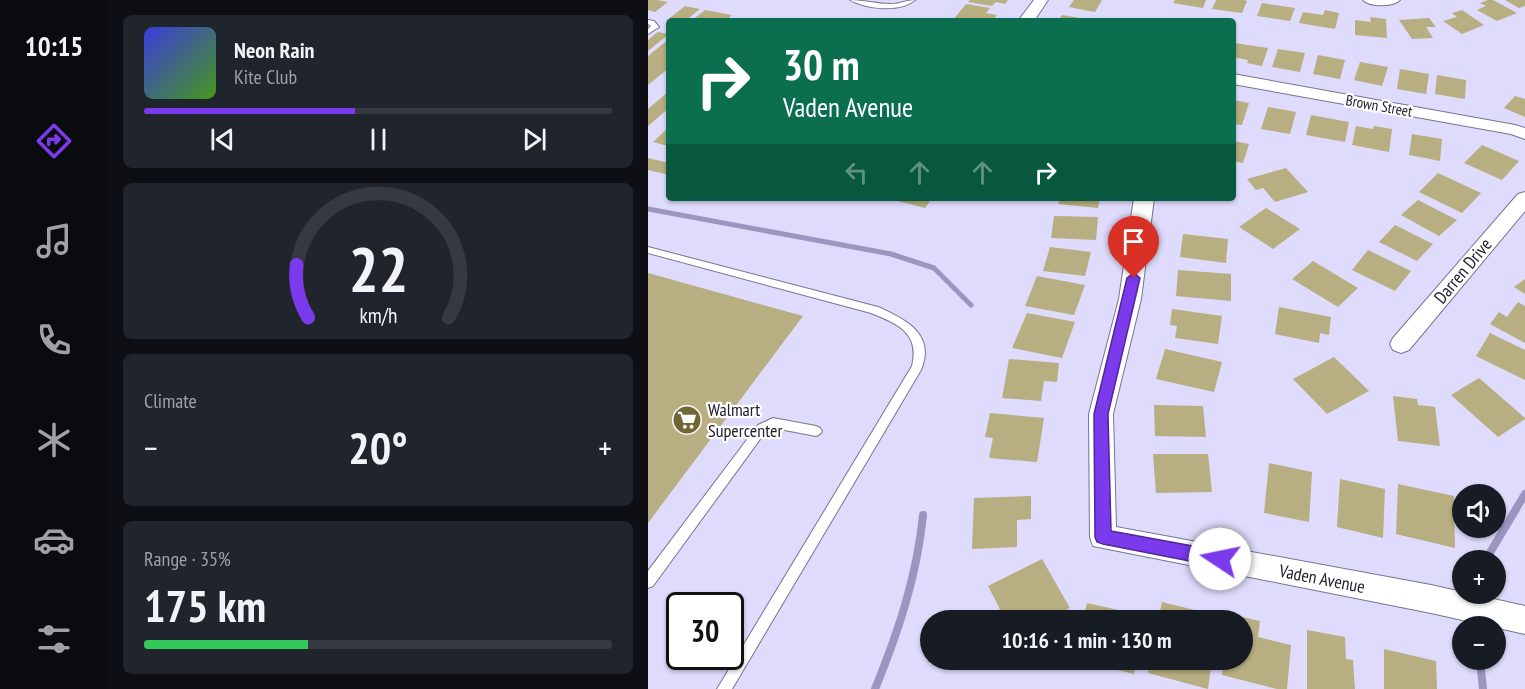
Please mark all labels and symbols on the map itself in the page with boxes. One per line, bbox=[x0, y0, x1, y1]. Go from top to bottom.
street label: Brown Street bbox=[1344, 90, 1414, 121]
pin bbox=[1108, 216, 1159, 278]
street label: Darren Drive bbox=[1429, 233, 1497, 308]
place label: Walmart Supercenter bbox=[708, 398, 782, 442]
supermarket icon: Walmart Supercenter bbox=[671, 404, 703, 436]
position arrow bbox=[1188, 527, 1252, 591]
street label: Vaden Avenue bbox=[1276, 559, 1367, 598]
speed limit sign: 30 bbox=[666, 592, 744, 670]

